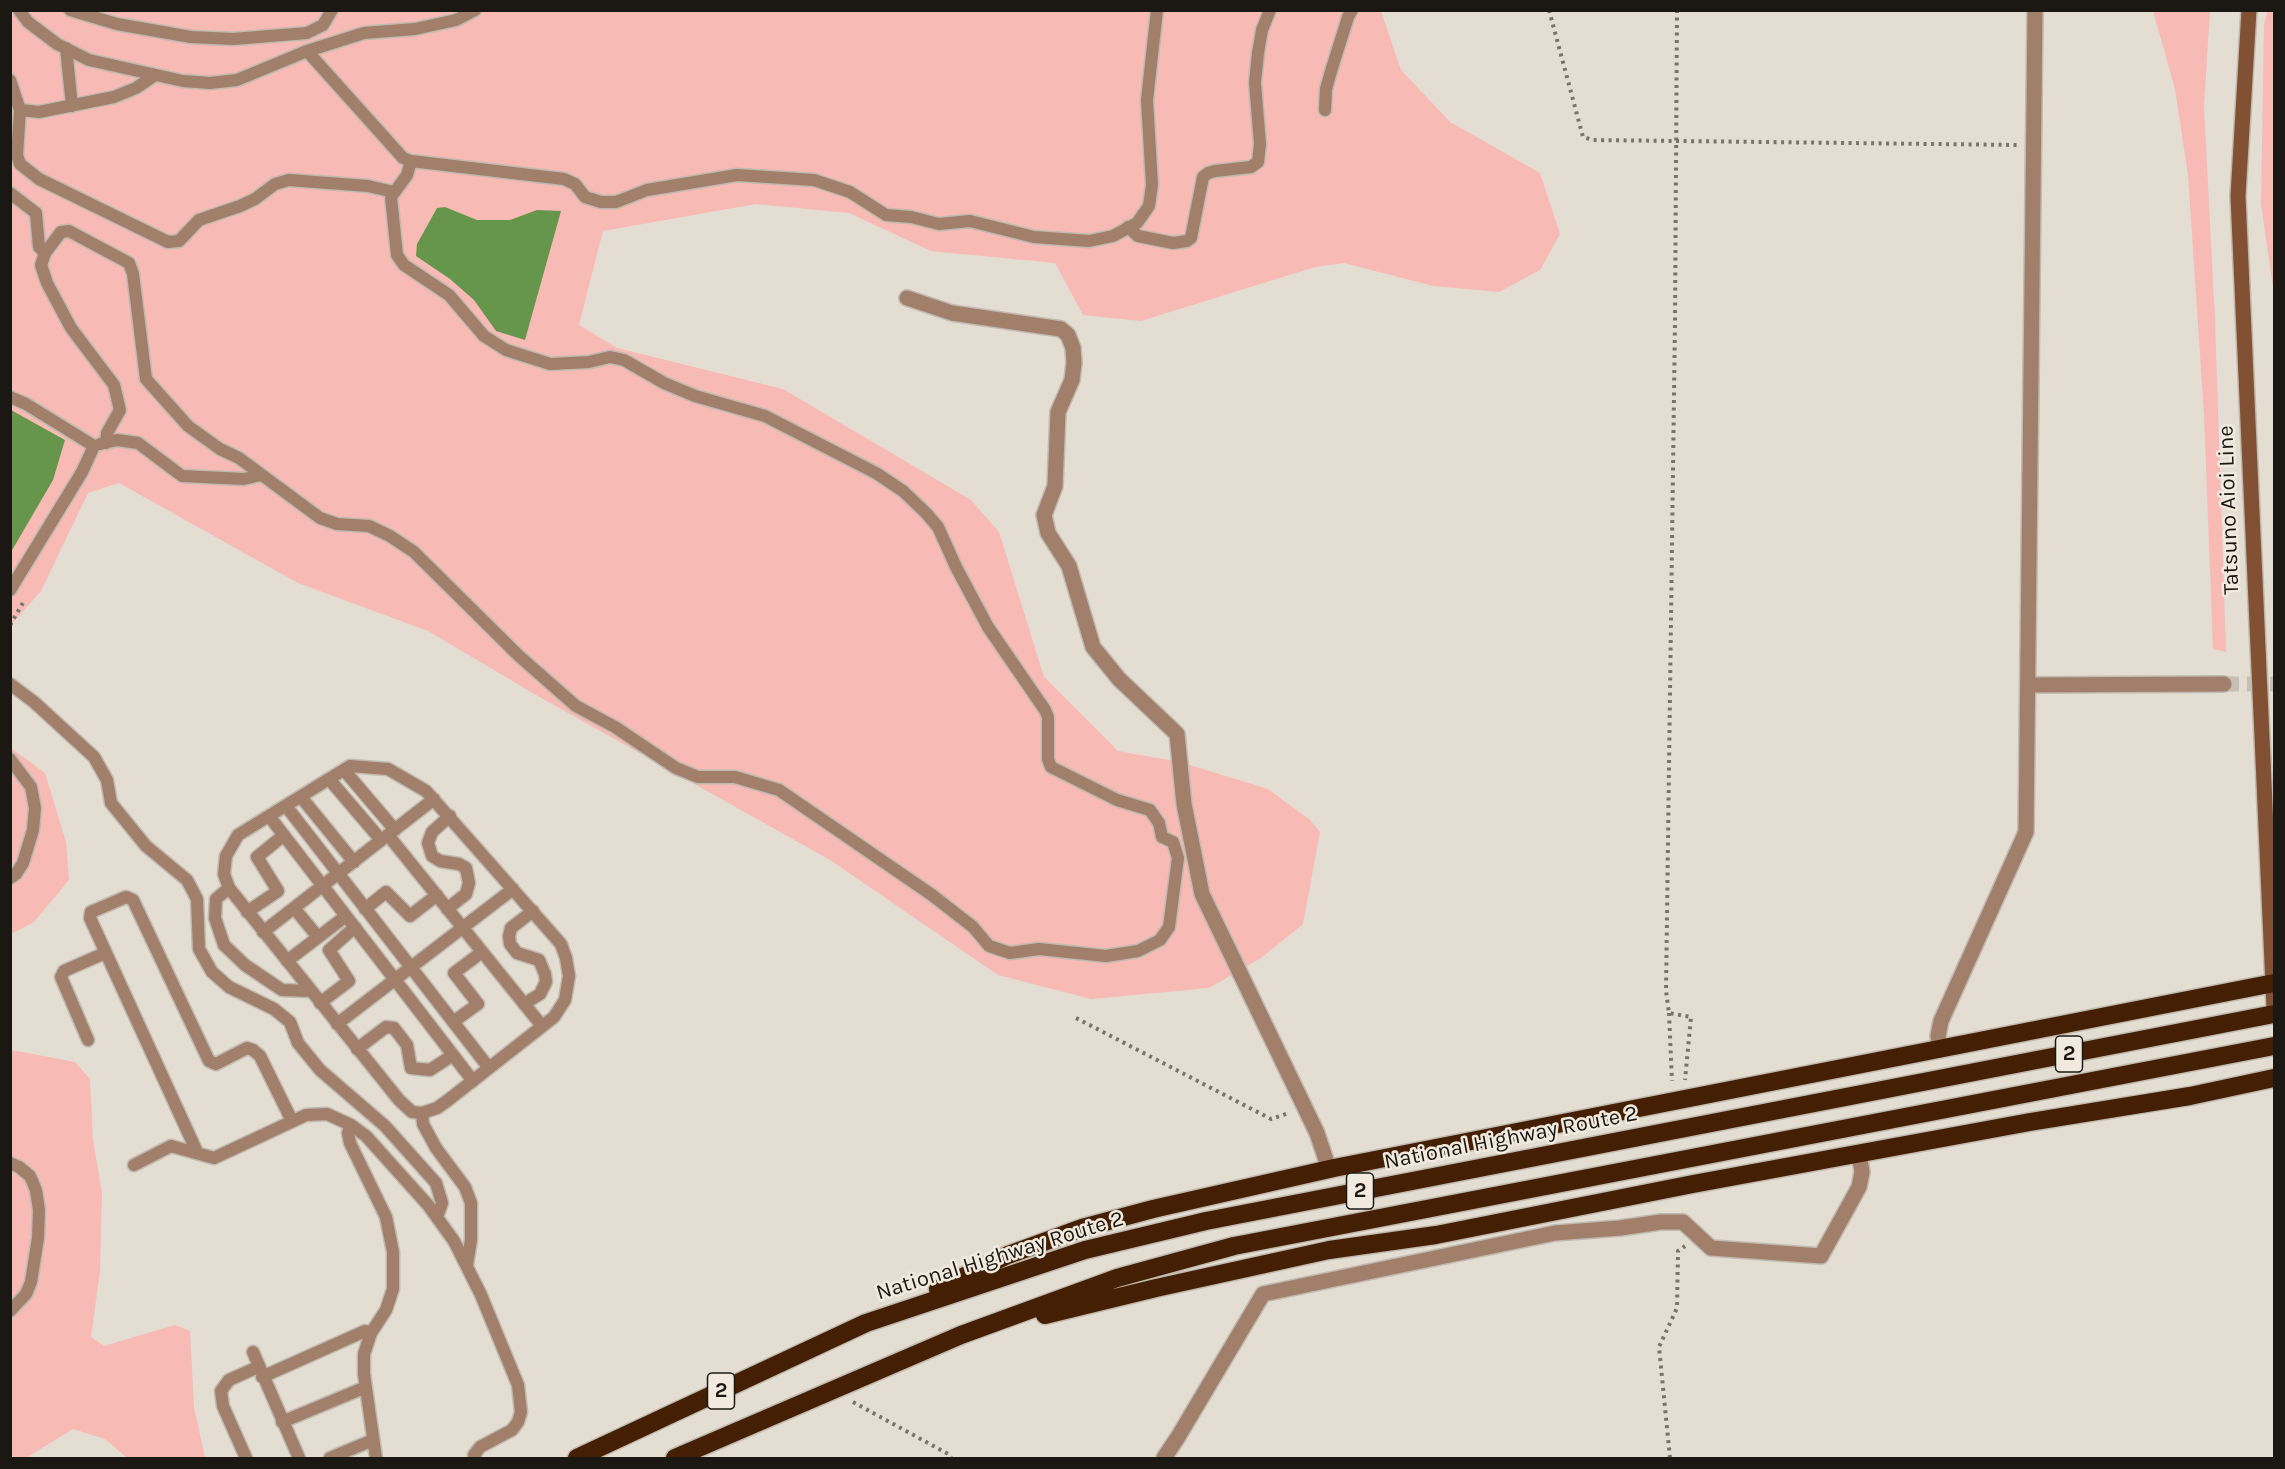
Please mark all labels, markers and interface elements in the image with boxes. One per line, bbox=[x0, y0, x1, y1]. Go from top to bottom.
street label: Tatsuno Aioi Line bbox=[2213, 425, 2245, 595]
road number: 2 bbox=[2056, 1036, 2082, 1072]
street label: National Highway Route 2 bbox=[1382, 1100, 1640, 1176]
road number: 2 bbox=[1346, 1173, 1374, 1209]
street label: National Highway Route 2 bbox=[873, 1206, 1127, 1306]
road number: 2 bbox=[708, 1373, 734, 1409]

